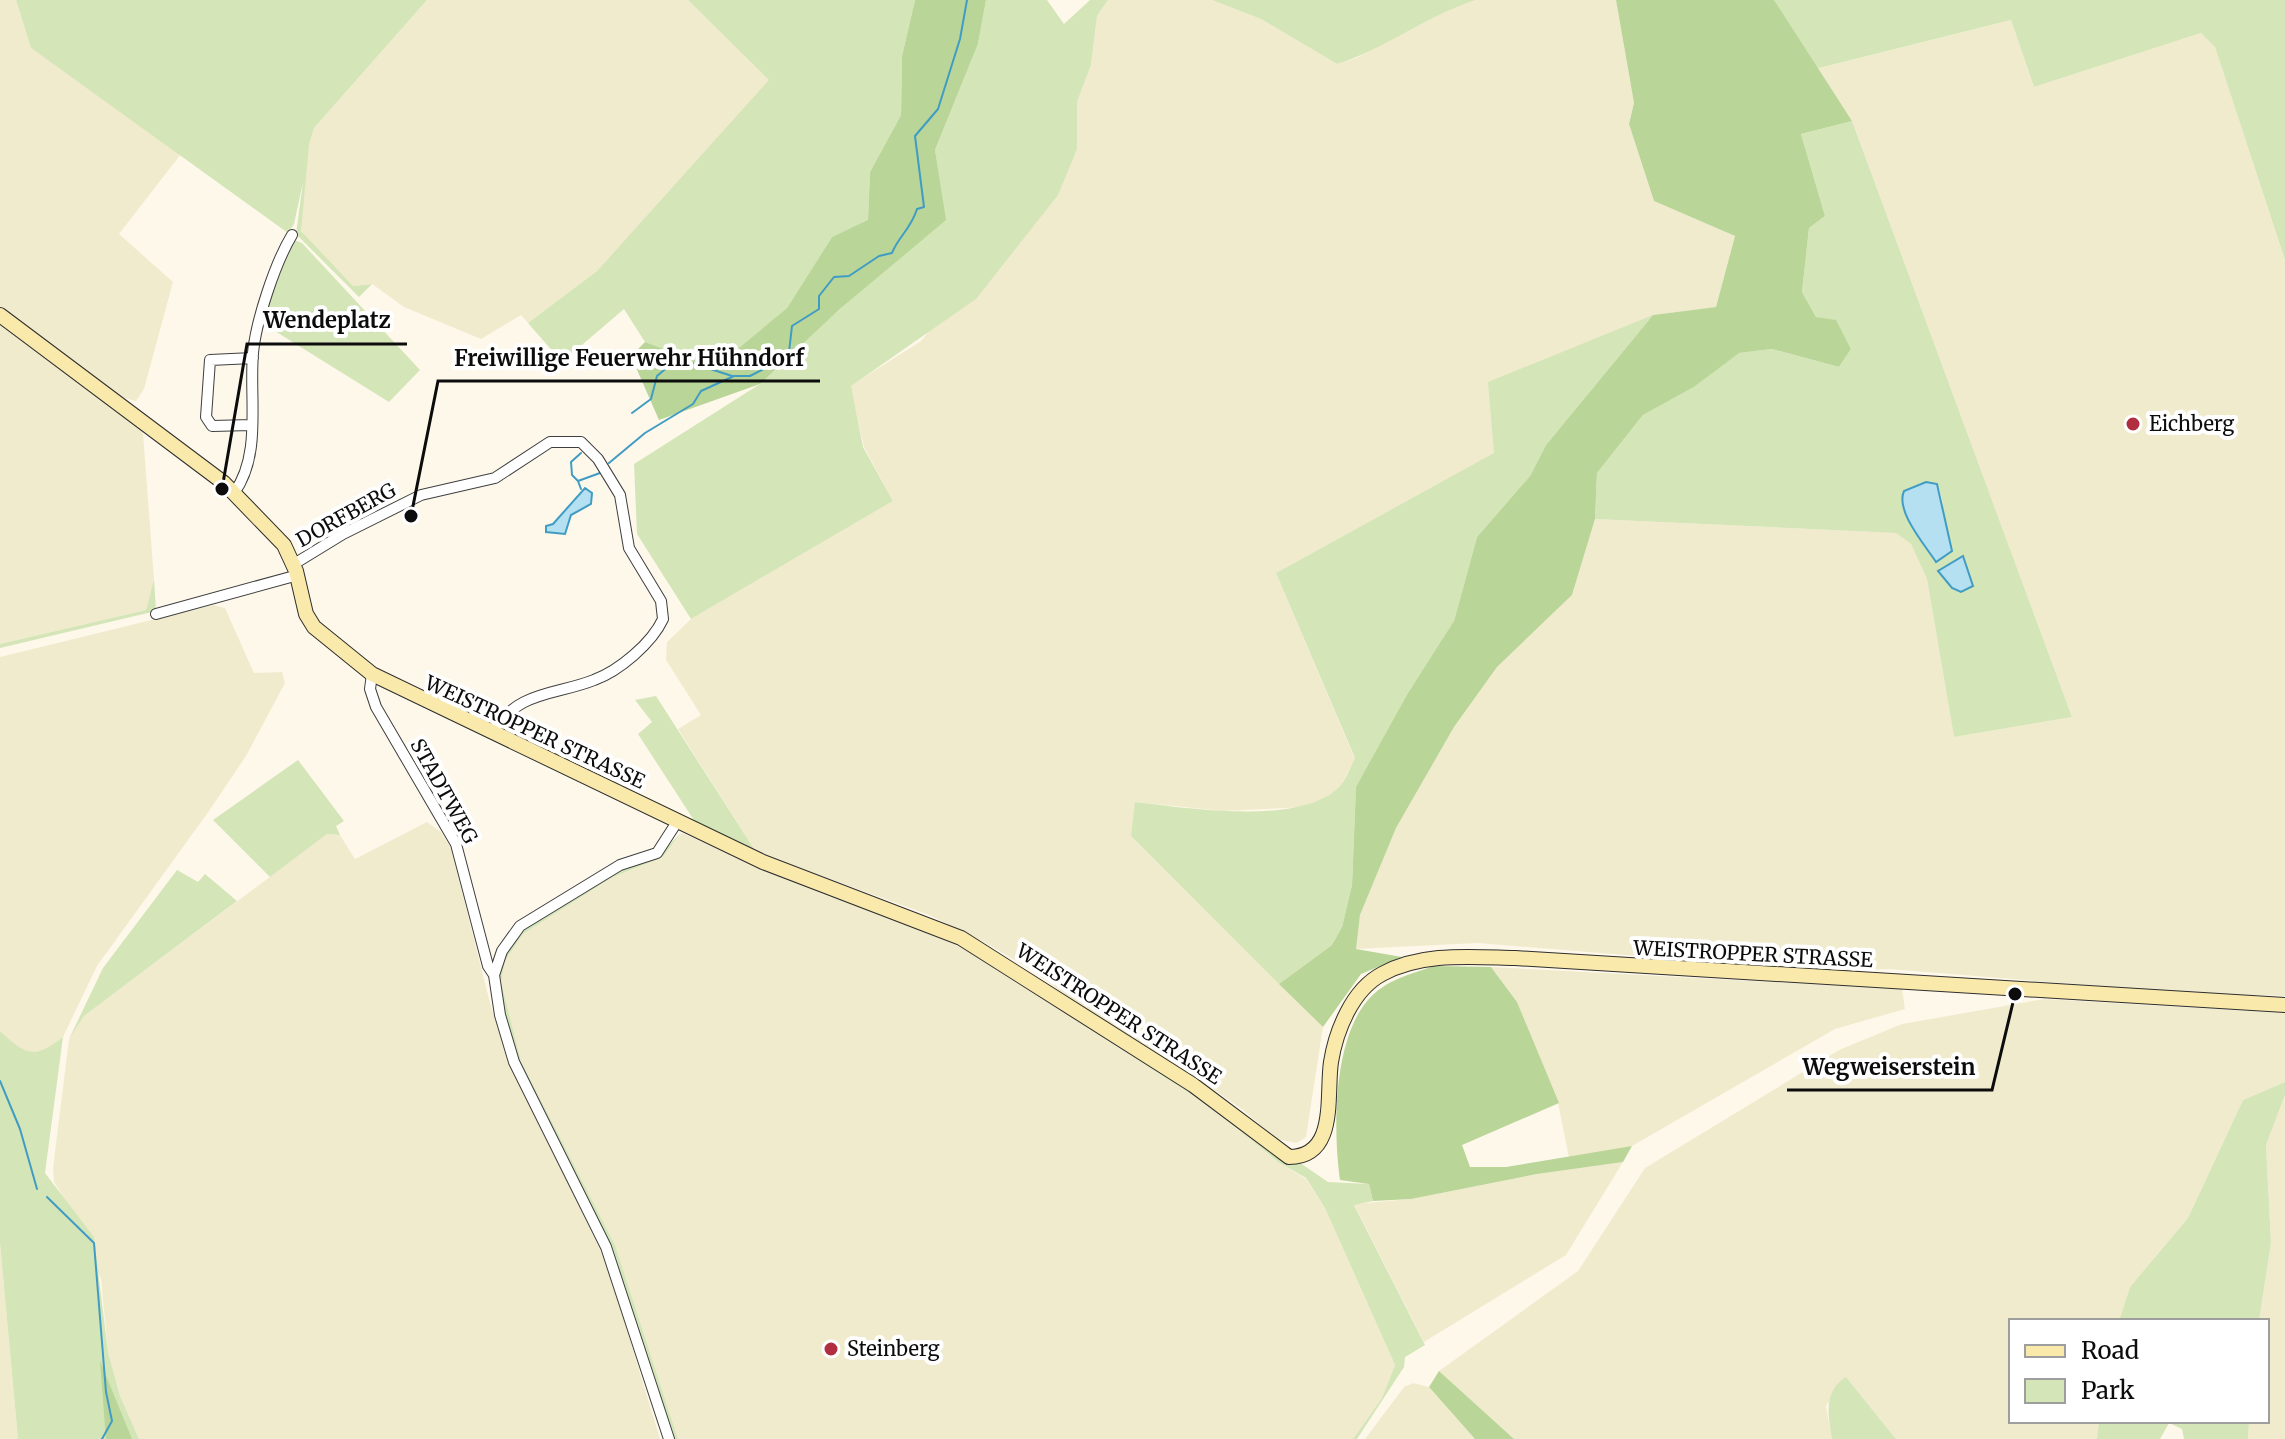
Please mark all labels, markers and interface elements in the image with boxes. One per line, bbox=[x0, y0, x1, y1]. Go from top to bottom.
callout: Wendeplatz bbox=[247, 298, 407, 344]
text: Wendeplatz bbox=[262, 306, 391, 334]
callout: Freiwillige Feuerwehr Hühndorf bbox=[438, 335, 820, 381]
text: Freiwillige Feuerwehr Hühndorf bbox=[454, 344, 805, 372]
place label: Eichberg bbox=[2149, 411, 2234, 436]
marker: Eichberg bbox=[2124, 415, 2142, 433]
street label: DORFBERG bbox=[292, 477, 400, 552]
street label: WEISTROPPER STRASSE bbox=[420, 669, 649, 794]
street label: STADTWEG bbox=[405, 734, 484, 848]
street label: WEISTROPPER STRASSE bbox=[1632, 935, 1874, 972]
street label: WEISTROPPER STRASSE bbox=[1011, 937, 1227, 1090]
callout: Wegweiserstein bbox=[1787, 1044, 1992, 1090]
text: Wegweiserstein bbox=[1802, 1053, 1975, 1081]
legend bbox=[2009, 1319, 2269, 1423]
text: Road bbox=[2081, 1335, 2139, 1366]
place label: Steinberg bbox=[847, 1336, 940, 1361]
marker: Steinberg bbox=[822, 1340, 840, 1358]
text: Park bbox=[2081, 1375, 2135, 1406]

